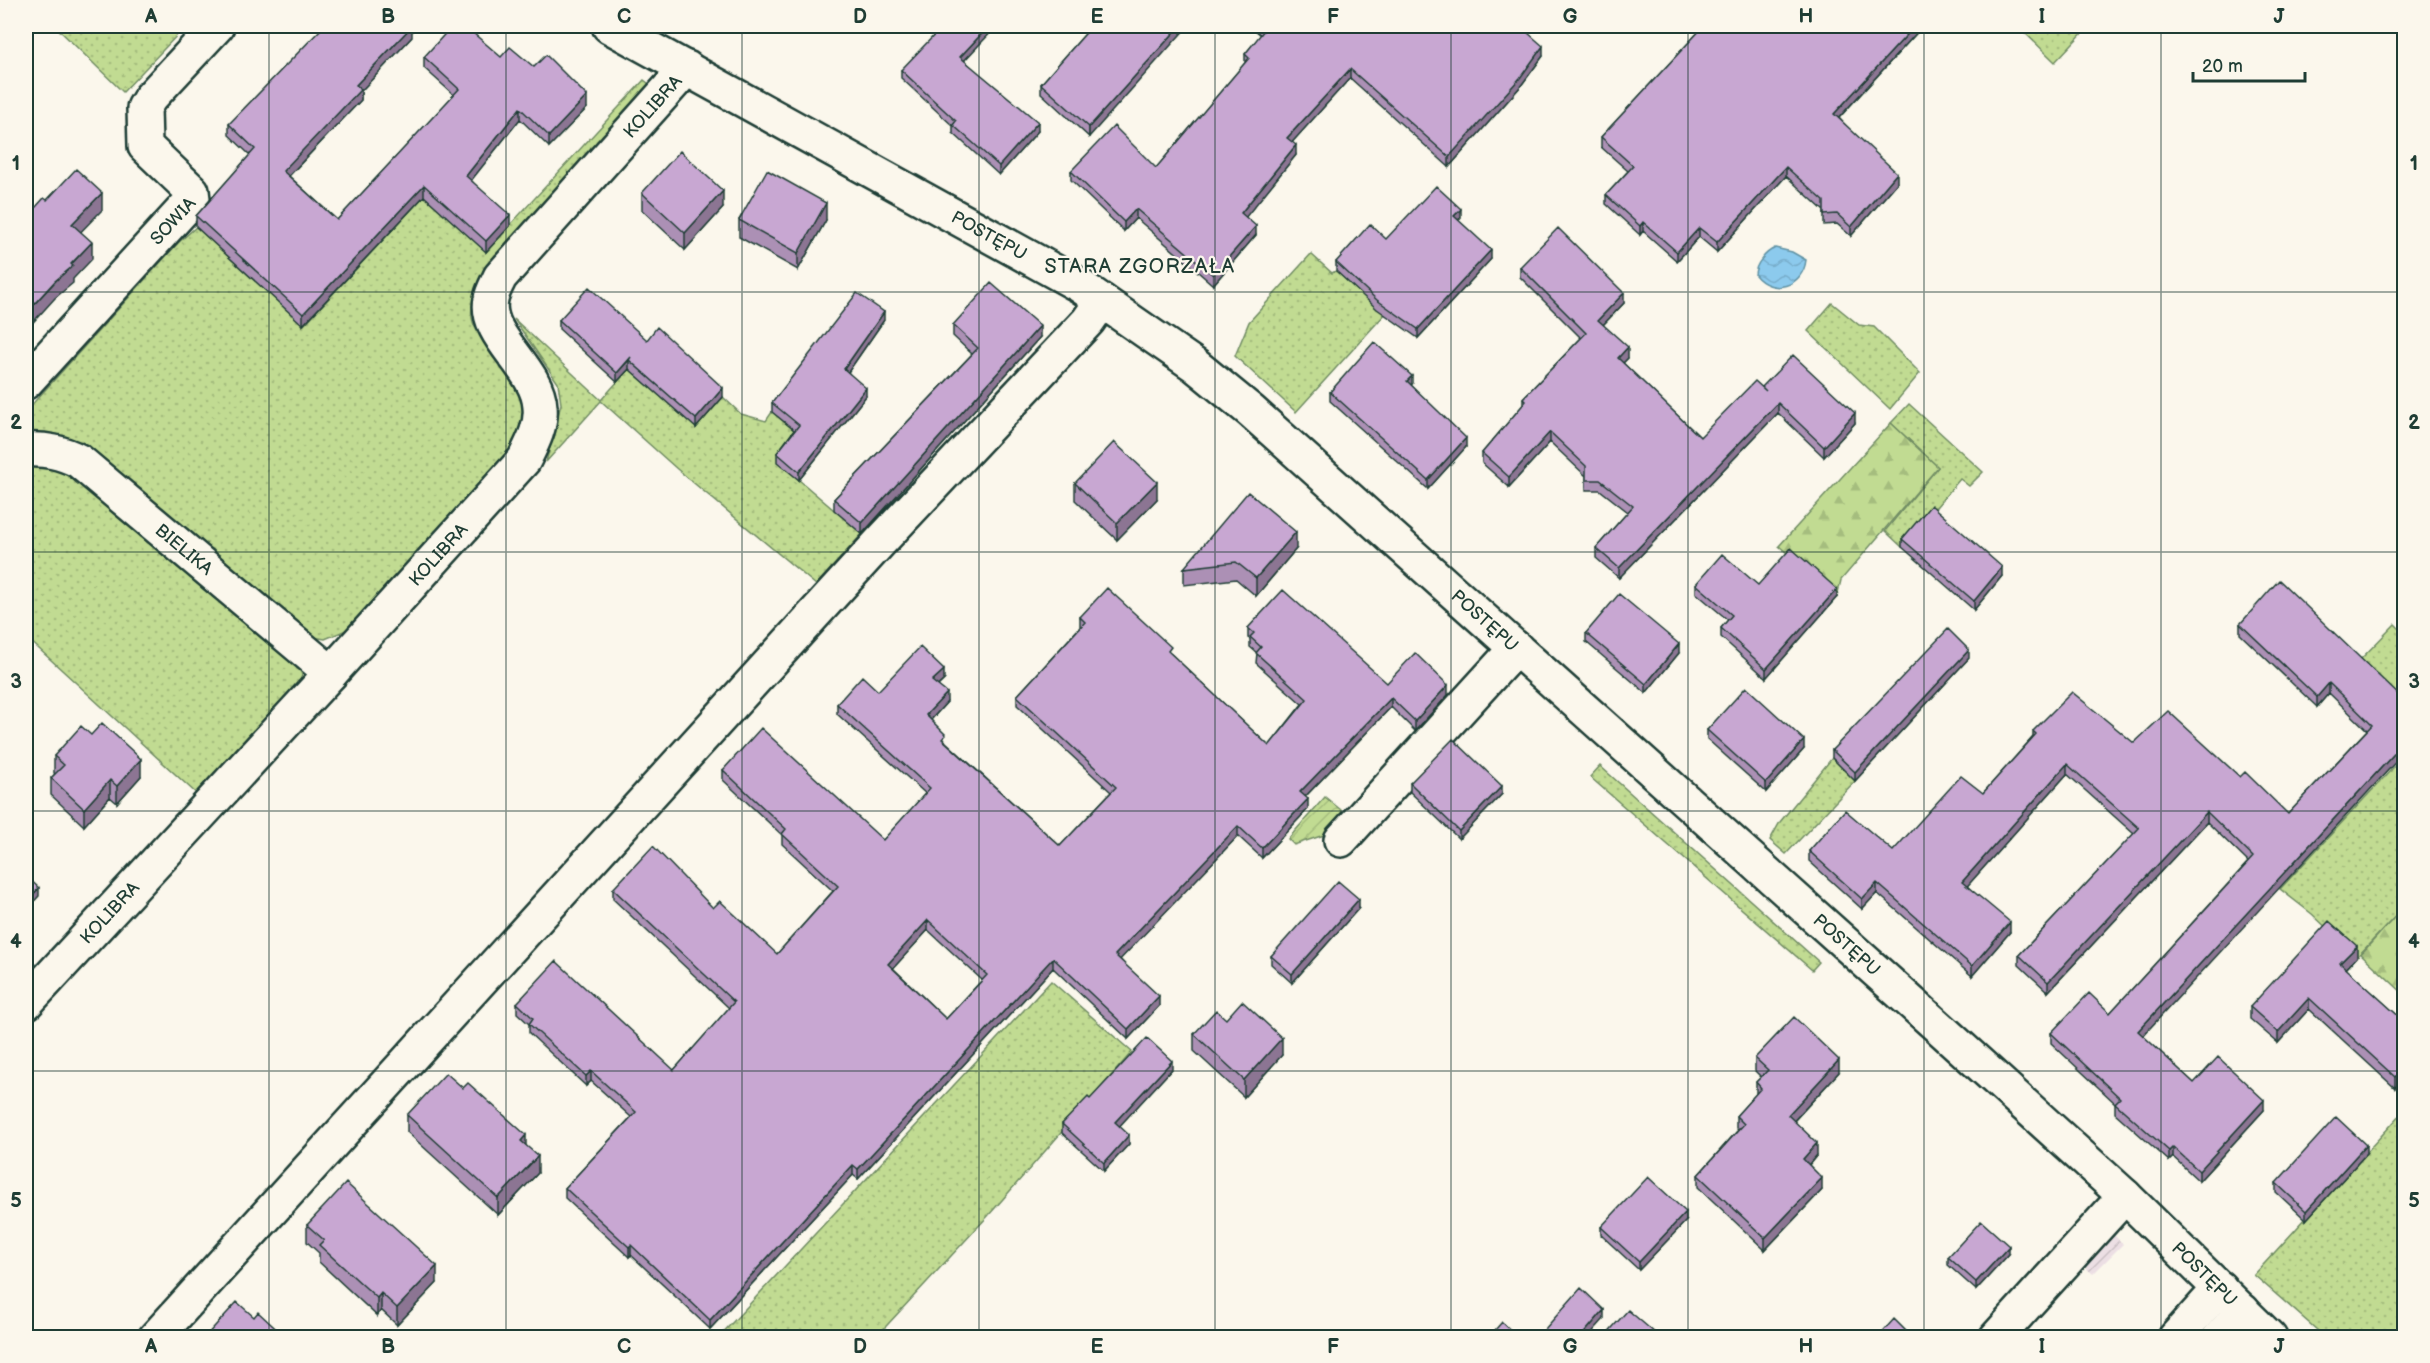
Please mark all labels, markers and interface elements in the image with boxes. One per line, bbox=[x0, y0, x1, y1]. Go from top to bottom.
text: A bbox=[144, 5, 158, 29]
text: B bbox=[381, 5, 395, 29]
text: C bbox=[617, 5, 631, 29]
text: D bbox=[853, 5, 867, 29]
text: E bbox=[1091, 5, 1104, 29]
text: F bbox=[1327, 5, 1339, 29]
text: G bbox=[1563, 5, 1578, 29]
text: H bbox=[1799, 5, 1813, 29]
text: I bbox=[2039, 5, 2045, 29]
text: J bbox=[2274, 5, 2286, 29]
scale bar bbox=[2193, 45, 2306, 83]
text: 20 m bbox=[2202, 56, 2243, 77]
street label: KOLIBRA bbox=[619, 71, 686, 142]
text: 1 bbox=[12, 152, 20, 176]
text: 1 bbox=[2410, 152, 2418, 176]
street label: SOWIA bbox=[146, 193, 200, 249]
street label: POSTĘPU bbox=[948, 206, 1030, 265]
district label: STARA ZGORZAŁA bbox=[1045, 255, 1235, 279]
text: 2 bbox=[10, 411, 22, 435]
text: 2 bbox=[2408, 411, 2420, 435]
street label: BIELIKA bbox=[151, 519, 217, 579]
street label: KOLIBRA bbox=[404, 519, 472, 590]
street label: POSTĘPU bbox=[1447, 585, 1523, 656]
text: 3 bbox=[10, 670, 22, 694]
text: 3 bbox=[2408, 670, 2420, 694]
street label: KOLIBRA bbox=[76, 877, 143, 948]
street label: POSTĘPU bbox=[1809, 909, 1885, 980]
text: 4 bbox=[10, 930, 22, 954]
text: 4 bbox=[2408, 930, 2420, 954]
text: 5 bbox=[10, 1189, 22, 1213]
text: 5 bbox=[2408, 1189, 2420, 1213]
street label: POSTĘPU bbox=[2168, 1237, 2241, 1310]
text: A bbox=[144, 1335, 158, 1359]
text: B bbox=[381, 1335, 395, 1359]
text: C bbox=[617, 1335, 631, 1359]
text: D bbox=[853, 1335, 867, 1359]
text: E bbox=[1091, 1335, 1104, 1359]
text: F bbox=[1327, 1335, 1339, 1359]
text: G bbox=[1563, 1335, 1578, 1359]
text: H bbox=[1799, 1335, 1813, 1359]
text: I bbox=[2039, 1335, 2045, 1359]
text: J bbox=[2274, 1335, 2286, 1359]

